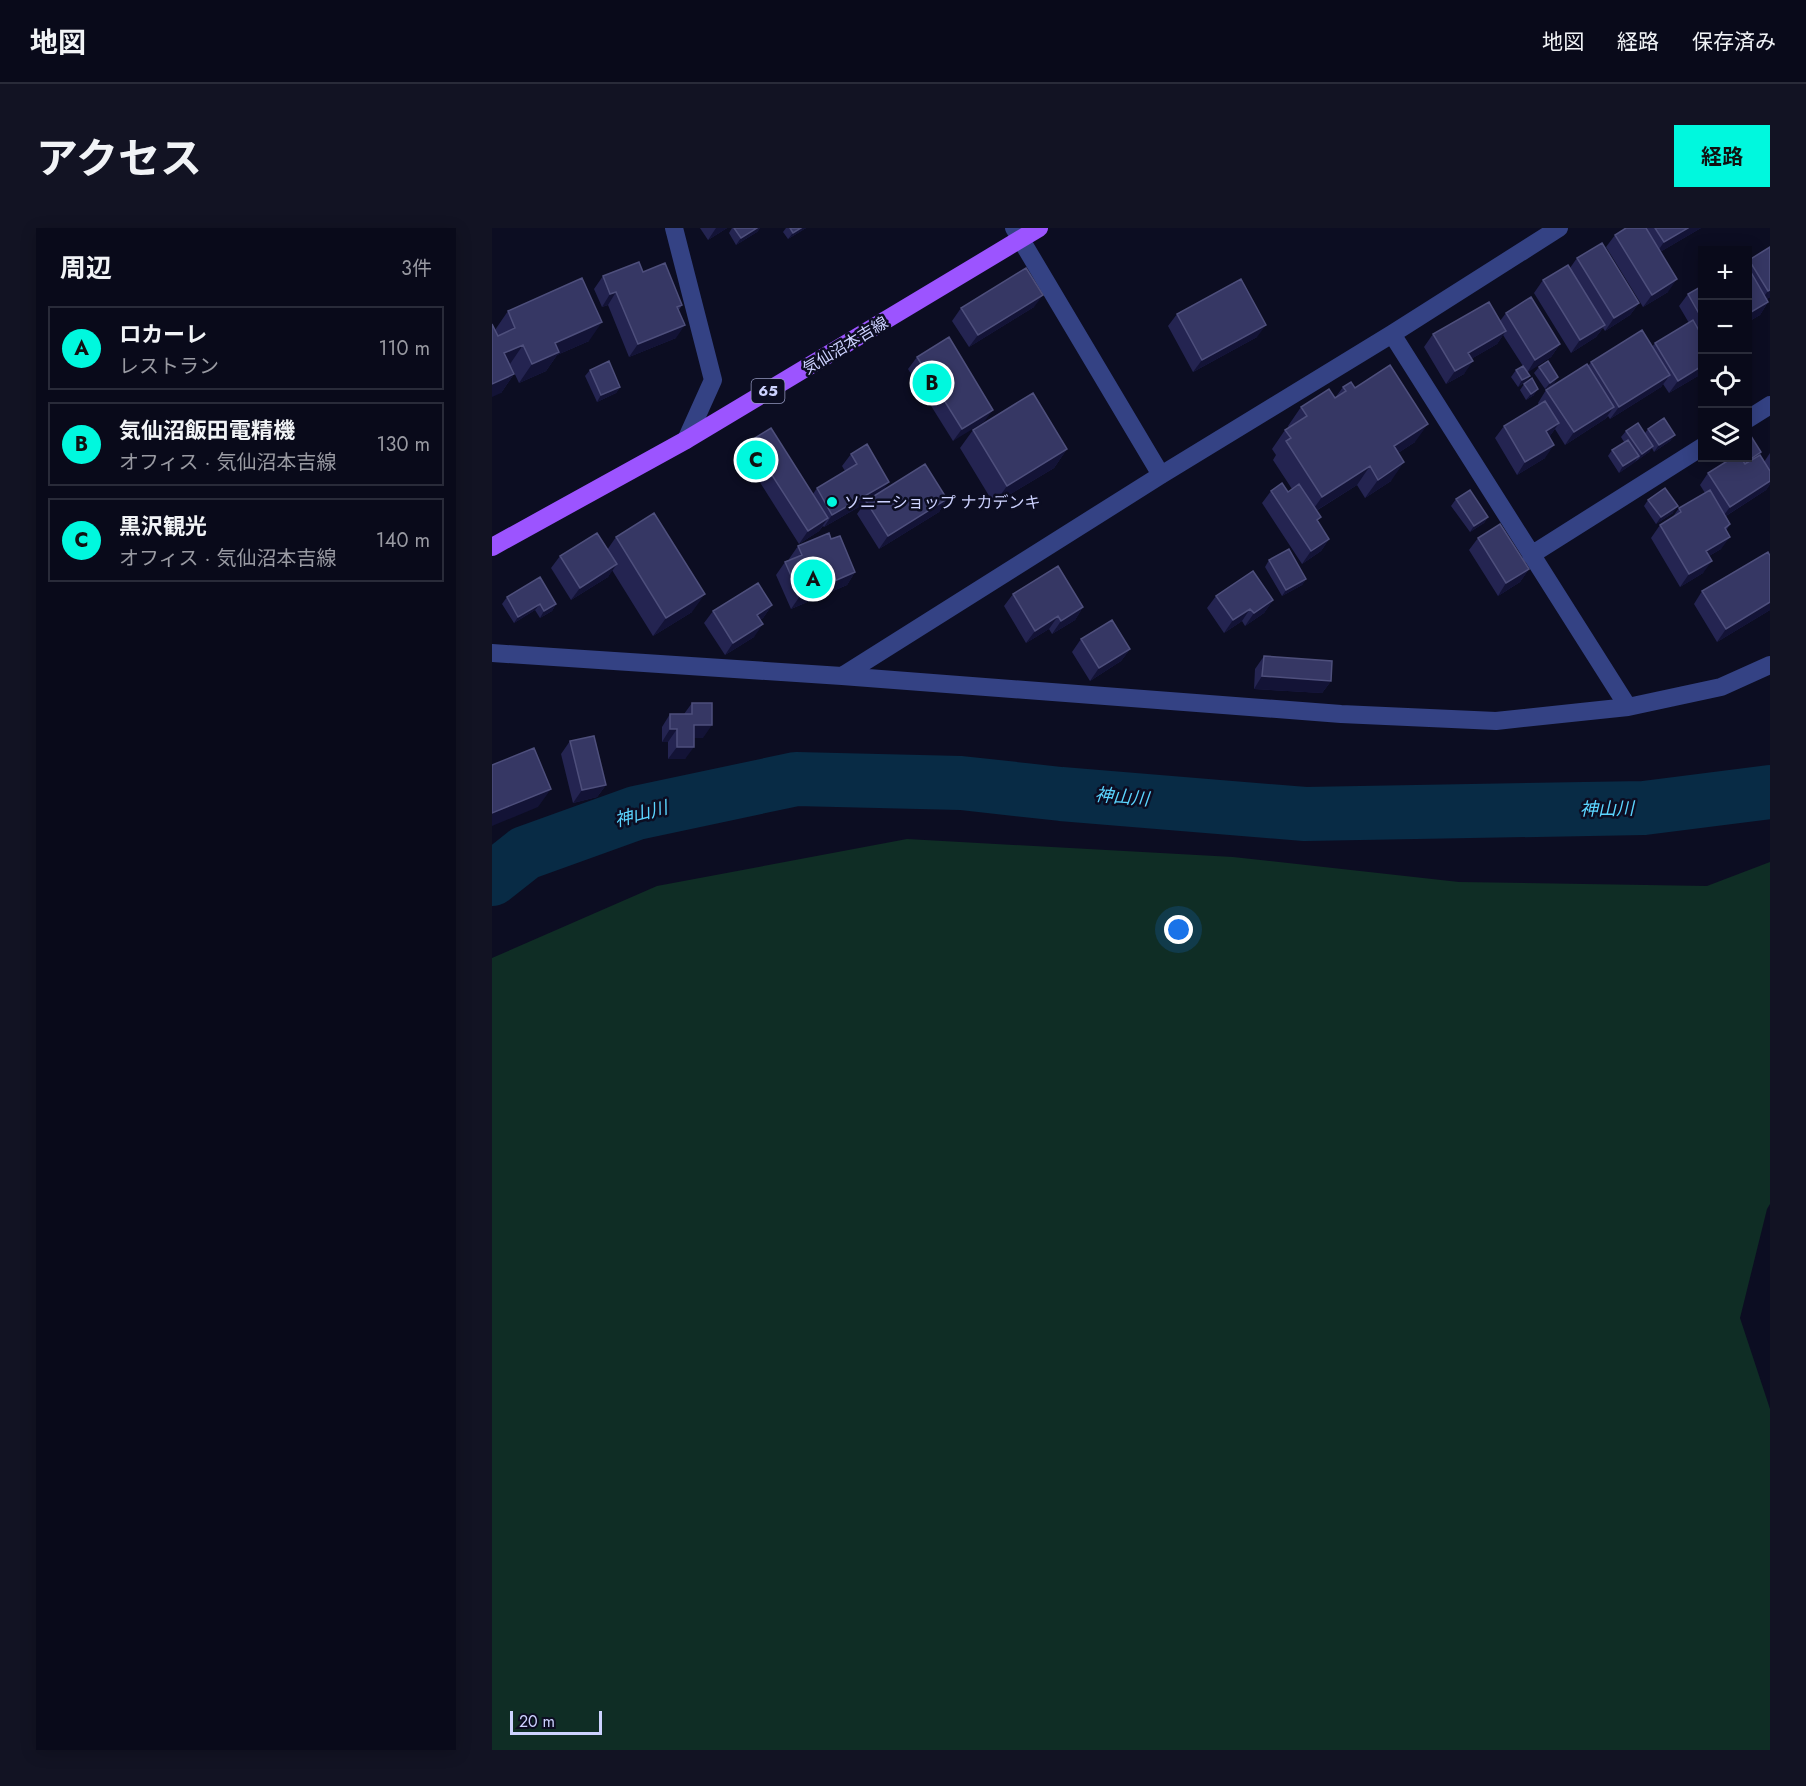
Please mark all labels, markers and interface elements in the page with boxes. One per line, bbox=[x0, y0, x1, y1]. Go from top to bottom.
text: 地図 bbox=[30, 22, 86, 63]
text: 地図 bbox=[1542, 27, 1584, 57]
text: 経路 bbox=[1617, 27, 1659, 57]
text: 保存済み bbox=[1692, 27, 1776, 57]
button: 経路 bbox=[1674, 125, 1770, 187]
text: アクセス bbox=[36, 128, 202, 189]
map controls bbox=[1698, 246, 1752, 462]
button: + bbox=[1698, 246, 1752, 300]
text: 周辺 bbox=[60, 249, 112, 287]
text: 3件 bbox=[401, 254, 432, 283]
button: − bbox=[1698, 300, 1752, 354]
street label: 気仙沼本吉線 bbox=[798, 311, 892, 380]
text: ロカーレ bbox=[119, 318, 207, 350]
text: A bbox=[74, 334, 89, 363]
text: 110 m bbox=[378, 334, 430, 363]
text: レストラン bbox=[119, 352, 219, 381]
button: locate bbox=[1698, 354, 1752, 408]
pin: B bbox=[912, 360, 952, 406]
road number: 65 bbox=[752, 379, 784, 403]
button: layers bbox=[1698, 408, 1752, 462]
text: 気仙沼飯田電精機 bbox=[119, 414, 295, 446]
text: B bbox=[75, 430, 88, 459]
text: 130 m bbox=[376, 430, 430, 459]
pin: C bbox=[736, 438, 776, 482]
text: オフィス · 気仙沼本吉線 bbox=[119, 448, 337, 477]
place label: ソニーショップ ナカデンキ bbox=[844, 491, 1040, 514]
marker: ソニーショップ ナカデンキ bbox=[825, 495, 839, 509]
text: 黒沢観光 bbox=[119, 510, 207, 542]
text: C bbox=[74, 526, 89, 555]
text: 140 m bbox=[376, 526, 430, 555]
text: オフィス · 気仙沼本吉線 bbox=[119, 544, 337, 573]
pin: A bbox=[794, 556, 832, 602]
water label: 神山川 bbox=[1094, 782, 1152, 812]
water label: 神山川 bbox=[612, 794, 672, 834]
water label: 神山川 bbox=[1580, 795, 1636, 822]
your location bbox=[1164, 915, 1193, 944]
scale bar bbox=[510, 1708, 602, 1736]
text: 20 m bbox=[519, 1710, 555, 1733]

